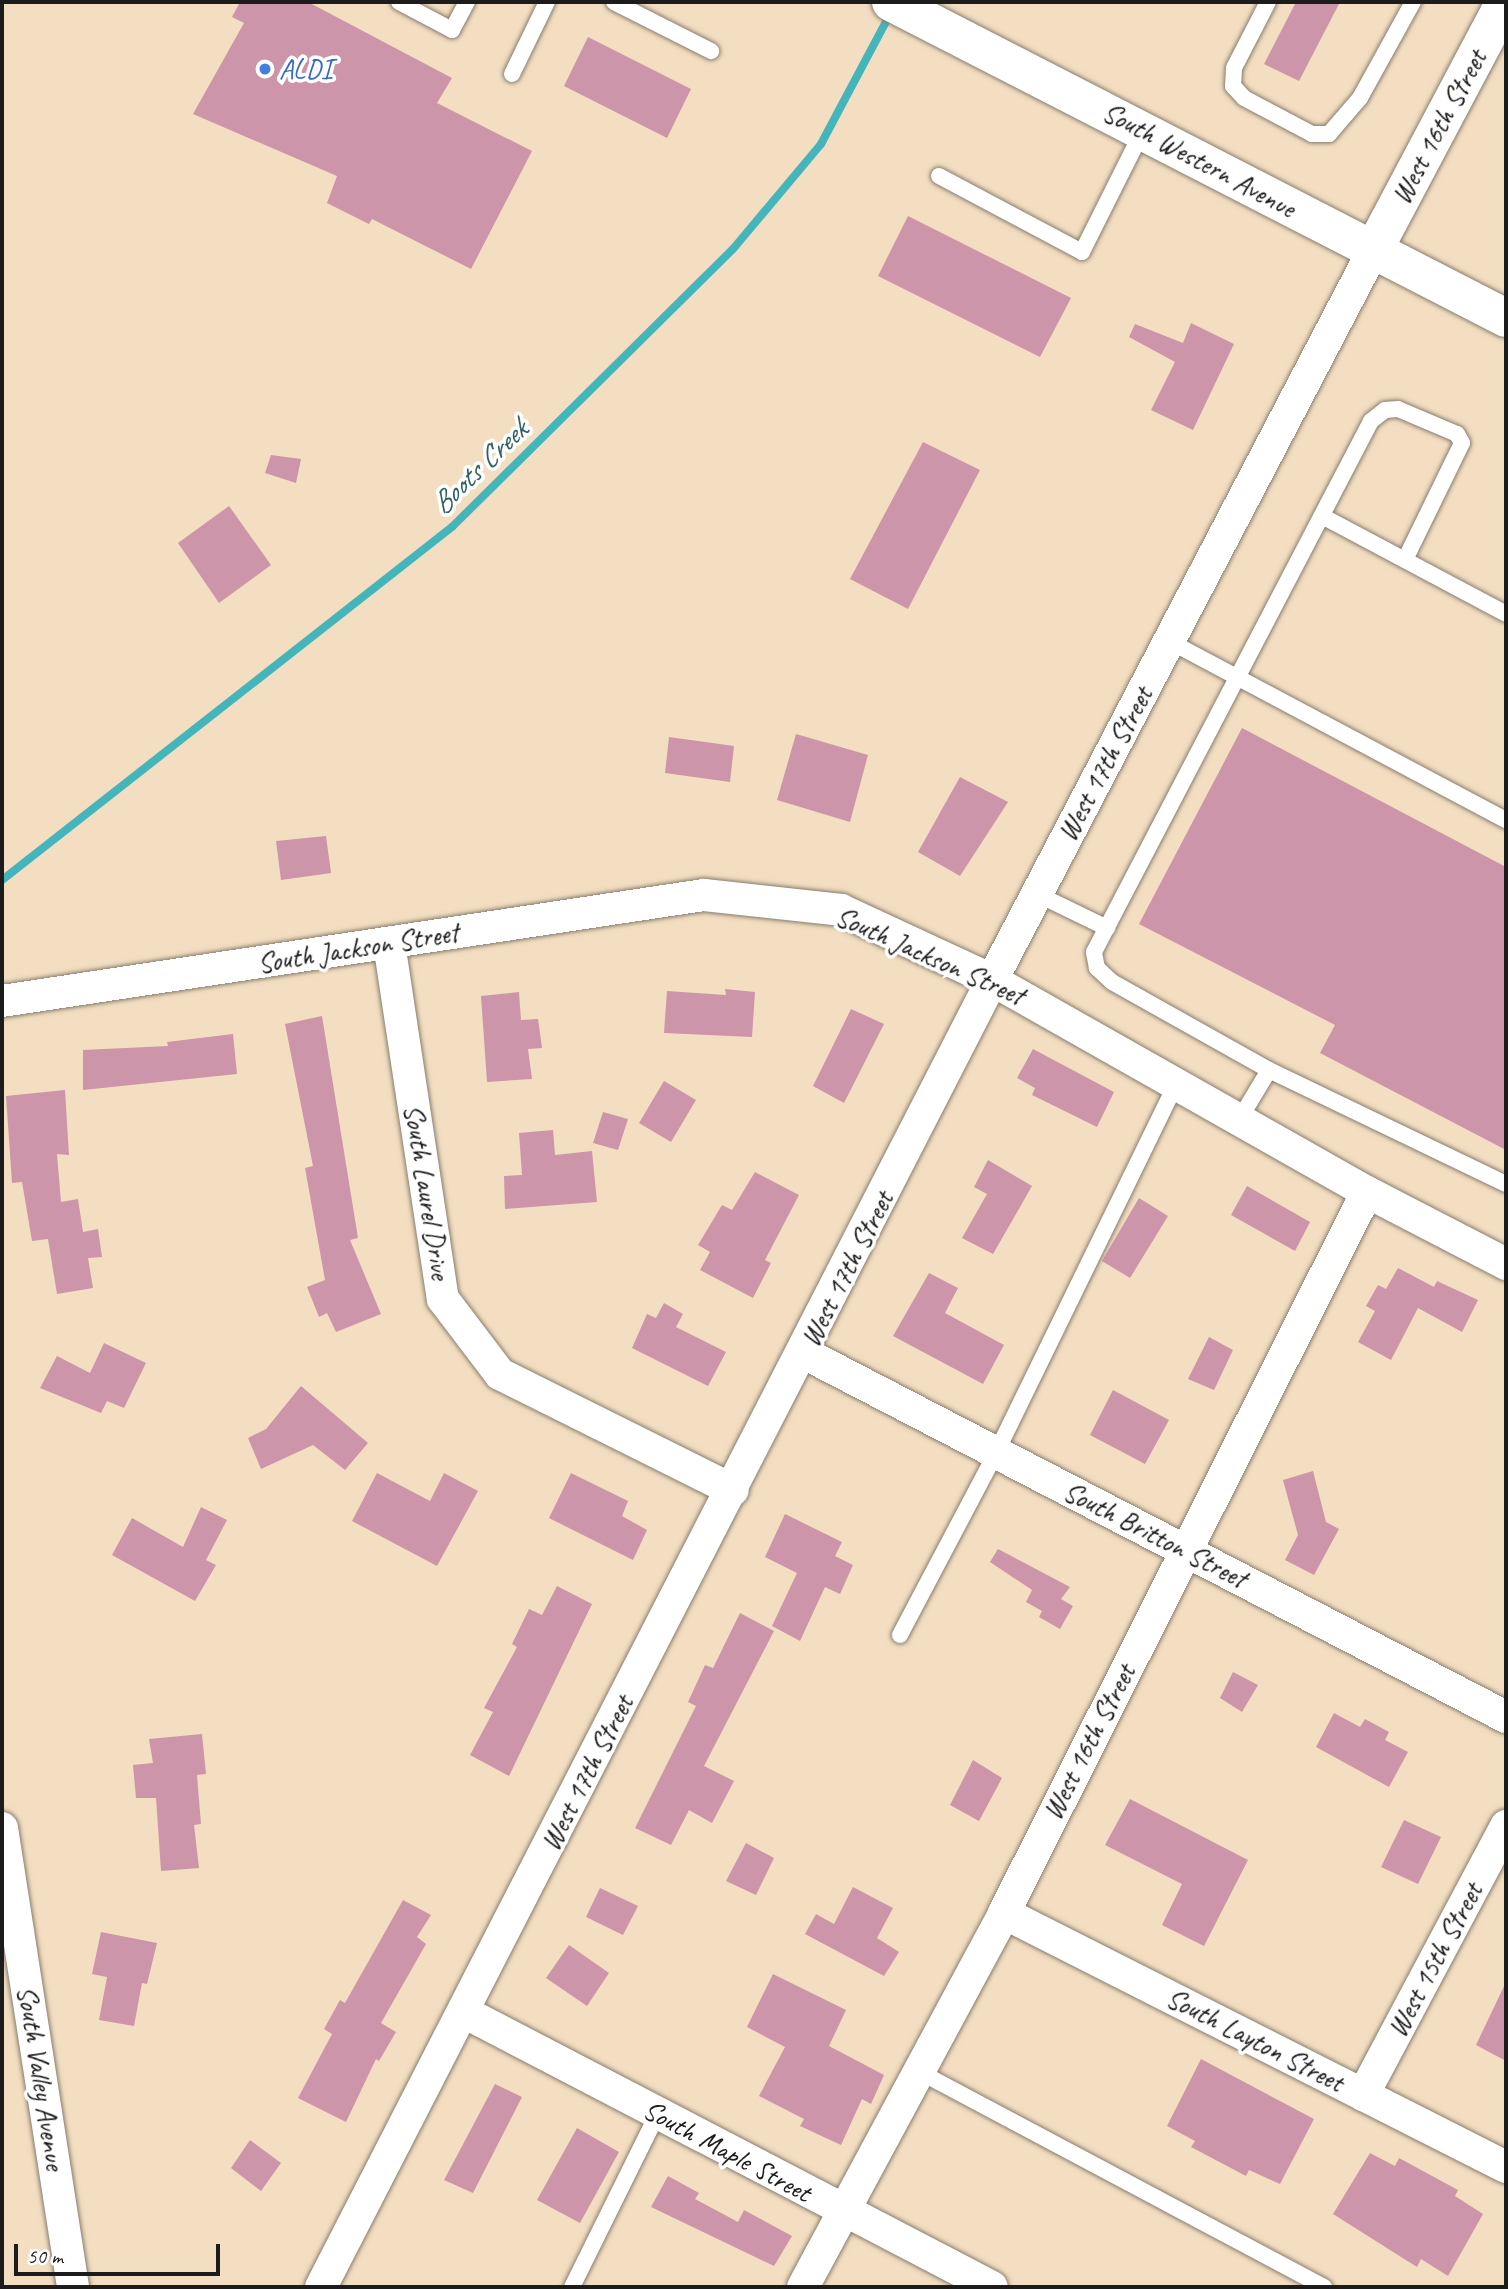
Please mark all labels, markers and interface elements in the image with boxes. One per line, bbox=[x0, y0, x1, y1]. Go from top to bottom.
street label: West 16th Street bbox=[1384, 44, 1494, 210]
place label: ALDI bbox=[279, 52, 332, 86]
marker: ALDI bbox=[257, 61, 273, 77]
street label: South Western Avenue bbox=[1097, 95, 1301, 225]
water label: Boots Creek bbox=[423, 413, 535, 521]
street label: West 17th Street bbox=[1050, 681, 1160, 847]
street label: South Jackson Street bbox=[831, 899, 1029, 1013]
street label: South Jackson Street bbox=[255, 916, 461, 980]
street label: South Laurel Drive bbox=[396, 1102, 458, 1282]
street label: West 17th Street bbox=[793, 1186, 901, 1352]
street label: South Britton Street bbox=[1058, 1474, 1252, 1596]
street label: West 16th Street bbox=[1035, 1659, 1143, 1825]
street label: West 17th Street bbox=[533, 1690, 641, 1856]
street label: West 15th Street bbox=[1380, 1877, 1490, 2043]
street label: South Layton Street bbox=[1161, 1981, 1349, 2099]
street label: South Valley Avenue bbox=[10, 1983, 72, 2173]
street label: South Maple Street bbox=[637, 2092, 817, 2210]
scale bar bbox=[18, 2230, 224, 2274]
text: 50 m bbox=[27, 2243, 63, 2269]

